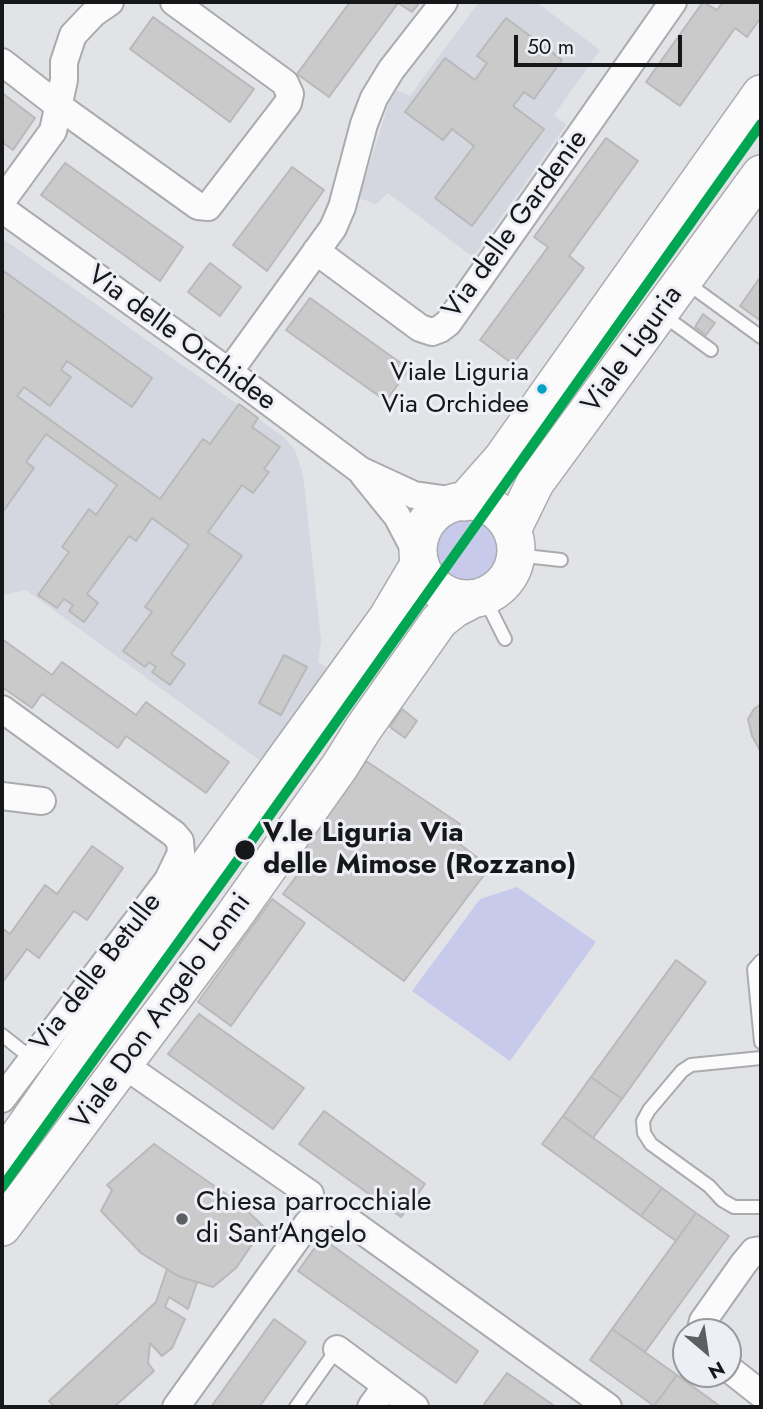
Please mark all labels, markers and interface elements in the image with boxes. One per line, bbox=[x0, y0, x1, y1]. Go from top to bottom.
scale bar bbox=[518, 21, 686, 65]
text: 50 m bbox=[527, 32, 574, 62]
street label: Via delle Gardenie bbox=[436, 124, 596, 326]
street label: Via delle Orchidee bbox=[80, 259, 282, 419]
street label: Viale Liguria bbox=[576, 280, 690, 420]
place label: Viale Liguria Via Orchidee bbox=[381, 358, 529, 420]
marker: Viale Liguria Via Orchidee bbox=[535, 382, 549, 396]
place label: V.le Liguria Via delle Mimose (Rozzano) bbox=[263, 817, 576, 883]
marker: V.le Liguria Via delle Mimose (Rozzano) bbox=[233, 838, 257, 862]
street label: Via delle Betulle bbox=[25, 887, 169, 1059]
street label: Viale Don Angelo Lonni bbox=[65, 887, 259, 1137]
place label: Chiesa parrocchiale di Sant’Angelo bbox=[196, 1186, 431, 1252]
marker: Chiesa parrocchiale di Sant’Angelo bbox=[174, 1211, 190, 1227]
north arrow bbox=[672, 1318, 742, 1388]
text: N bbox=[703, 1355, 730, 1386]

